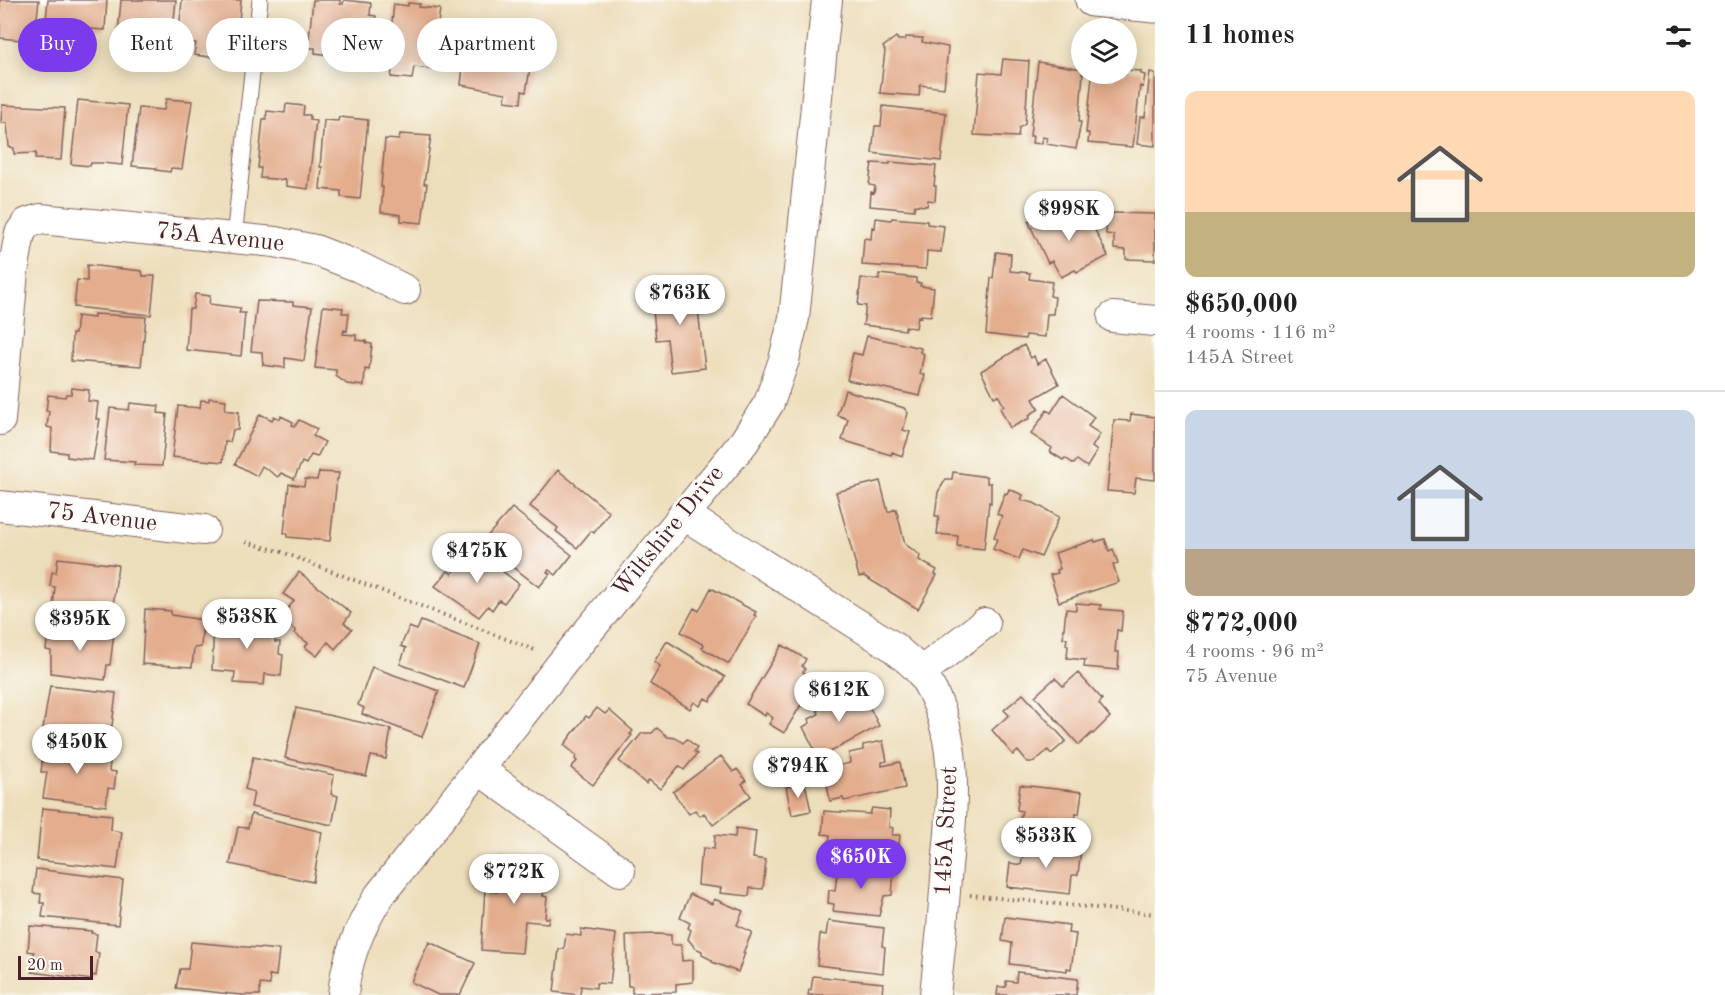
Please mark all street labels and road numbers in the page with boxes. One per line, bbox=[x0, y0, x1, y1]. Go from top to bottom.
street label: 75A Avenue bbox=[155, 219, 285, 257]
street label: Wiltshire Drive bbox=[609, 462, 729, 602]
street label: 75 Avenue bbox=[46, 499, 158, 537]
street label: 145A Street bbox=[932, 765, 962, 897]

